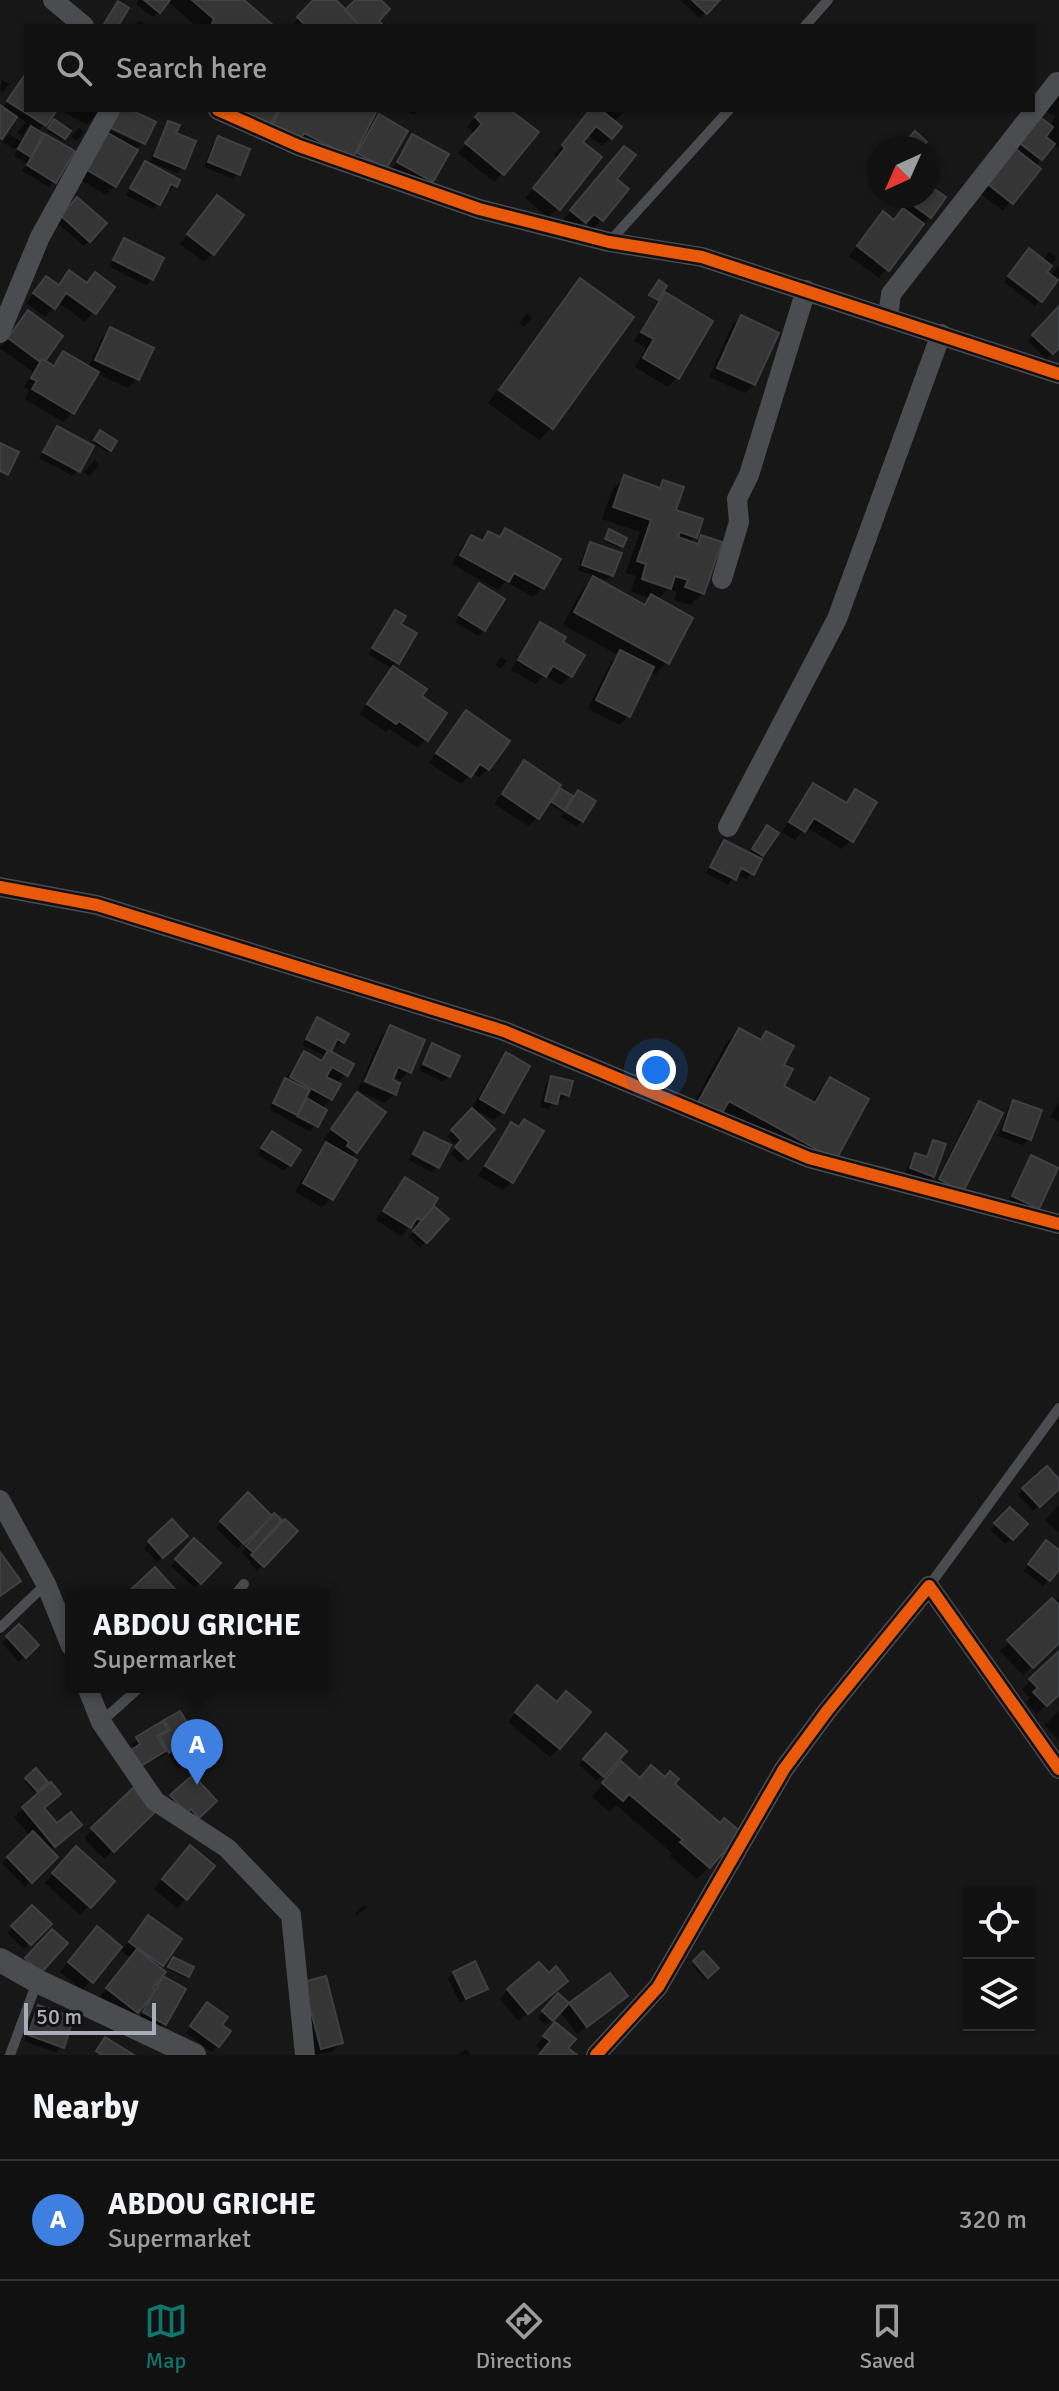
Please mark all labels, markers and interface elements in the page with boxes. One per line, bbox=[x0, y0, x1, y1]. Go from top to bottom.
search box bbox=[24, 24, 1035, 112]
icon: search bbox=[52, 46, 96, 90]
text: Search here bbox=[116, 50, 267, 87]
north arrow bbox=[867, 136, 939, 208]
your location bbox=[636, 1050, 676, 1090]
popup bbox=[65, 1589, 329, 1693]
text: ABDOU GRICHE bbox=[93, 1607, 301, 1644]
text: Supermarket bbox=[93, 1644, 236, 1676]
pin: A bbox=[171, 1719, 223, 1785]
map controls bbox=[963, 1887, 1035, 2031]
button: locate bbox=[963, 1887, 1035, 1959]
button: layers bbox=[963, 1959, 1035, 2031]
scale bar bbox=[24, 1999, 156, 2035]
text: 50 m bbox=[36, 2003, 82, 2030]
text: Nearby bbox=[32, 2086, 139, 2128]
text: ABDOU GRICHE bbox=[108, 2186, 316, 2223]
text: A bbox=[50, 2204, 66, 2236]
text: 320 m bbox=[958, 2204, 1027, 2236]
text: Supermarket bbox=[108, 2223, 251, 2255]
tab: Map bbox=[144, 2299, 188, 2374]
tab: Directions bbox=[476, 2299, 572, 2374]
tab: Saved bbox=[860, 2299, 915, 2374]

